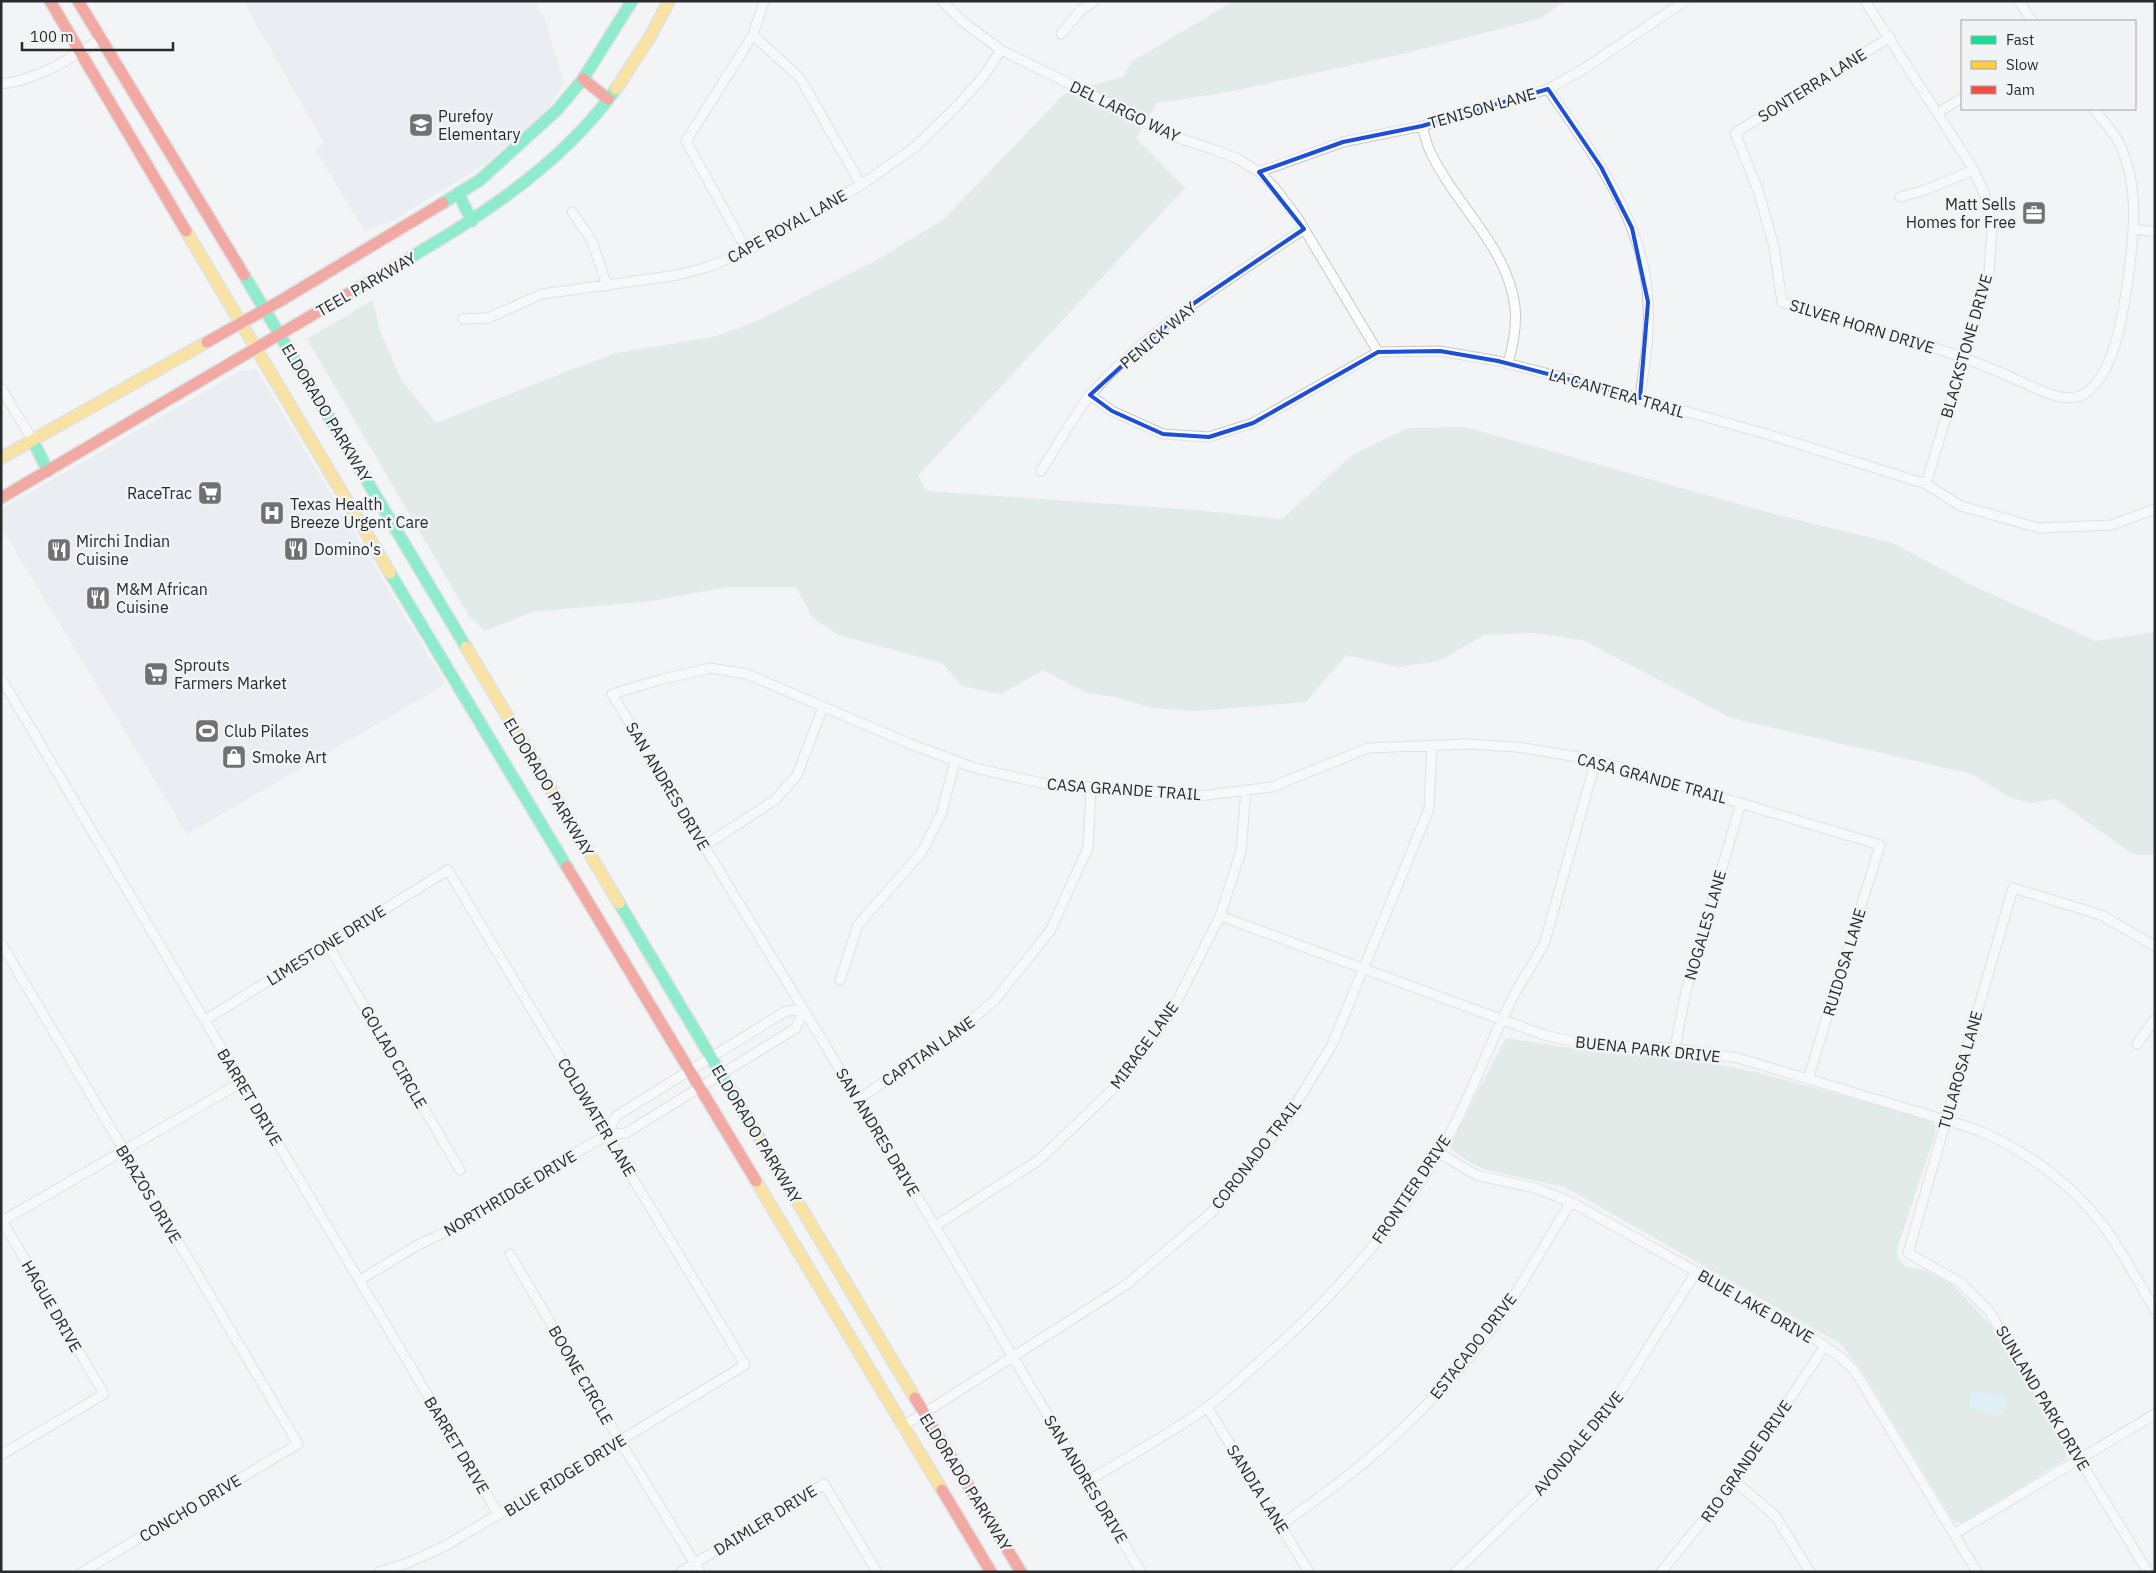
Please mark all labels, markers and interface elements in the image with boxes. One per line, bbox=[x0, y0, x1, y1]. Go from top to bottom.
scale bar bbox=[22, 20, 174, 52]
legend bbox=[1961, 20, 2136, 110]
text: 100 m bbox=[30, 27, 74, 46]
text: Fast bbox=[2006, 30, 2034, 49]
street label: SONTERRA LANE bbox=[1754, 44, 1870, 126]
text: Slow bbox=[2006, 55, 2039, 74]
street label: DEL LARGO WAY bbox=[1067, 76, 1184, 146]
text: Jam bbox=[2006, 80, 2035, 99]
street label: TENISON LANE bbox=[1426, 83, 1538, 133]
place label: Purefoy Elementary bbox=[438, 106, 520, 144]
school or university icon: Purefoy Elementary bbox=[408, 112, 434, 138]
street label: CAPE ROYAL LANE bbox=[724, 185, 850, 267]
place label: Matt Sells Homes for Free bbox=[1906, 194, 2016, 232]
office icon: Matt Sells Homes for Free bbox=[2021, 200, 2047, 226]
street label: TEEL PARKWAY bbox=[312, 247, 420, 321]
street label: BLACKSTONE DRIVE bbox=[1936, 272, 1996, 420]
street label: SILVER HORN DRIVE bbox=[1787, 294, 1937, 358]
street label: PENICK WAY bbox=[1116, 297, 1201, 373]
street label: ELDORADO PARKWAY bbox=[278, 340, 377, 486]
street label: LA CANTERA TRAIL bbox=[1547, 364, 1687, 422]
supermarket icon: RaceTrac bbox=[197, 480, 223, 506]
place label: RaceTrac bbox=[127, 483, 192, 503]
place label: Texas Health Breeze Urgent Care bbox=[290, 494, 429, 532]
hospital icon: Texas Health Breeze Urgent Care bbox=[259, 500, 285, 526]
place label: Mirchi Indian Cuisine bbox=[76, 531, 170, 569]
restaurant icon: Domino's bbox=[283, 536, 309, 562]
restaurant icon: Mirchi Indian Cuisine bbox=[46, 537, 72, 563]
place label: Domino's bbox=[314, 539, 381, 559]
place label: M&M African Cuisine bbox=[116, 579, 208, 617]
restaurant icon: M&M African Cuisine bbox=[85, 585, 111, 611]
place label: Sprouts Farmers Market bbox=[174, 655, 287, 693]
supermarket icon: Sprouts Farmers Market bbox=[143, 661, 169, 687]
street label: ELDORADO PARKWAY bbox=[500, 714, 599, 860]
sports icon: Club Pilates bbox=[194, 718, 220, 744]
street label: SAN ANDRES DRIVE bbox=[622, 718, 714, 854]
place label: Club Pilates bbox=[224, 721, 309, 741]
shop icon: Smoke Art bbox=[221, 744, 247, 770]
place label: Smoke Art bbox=[252, 747, 327, 767]
street label: CASA GRANDE TRAIL bbox=[1575, 748, 1729, 808]
street label: CASA GRANDE TRAIL bbox=[1046, 774, 1202, 804]
street label: NOGALES LANE bbox=[1680, 868, 1730, 982]
street label: LIMESTONE DRIVE bbox=[263, 900, 389, 990]
street label: RUIDOSA LANE bbox=[1818, 906, 1870, 1018]
street label: MIRAGE LANE bbox=[1106, 997, 1182, 1093]
street label: GOLIAD CIRCLE bbox=[357, 1002, 431, 1112]
street label: TULAROSA LANE bbox=[1934, 1008, 1986, 1132]
street label: CAPITAN LANE bbox=[878, 1012, 978, 1090]
street label: BUENA PARK DRIVE bbox=[1574, 1031, 1722, 1067]
street label: BARRET DRIVE bbox=[213, 1045, 287, 1149]
street label: COLDWATER LANE bbox=[554, 1054, 640, 1180]
street label: ELDORADO PARKWAY bbox=[708, 1061, 807, 1207]
street label: SAN ANDRES DRIVE bbox=[832, 1064, 924, 1200]
street label: CORONADO TRAIL bbox=[1207, 1095, 1305, 1213]
street label: FRONTIER DRIVE bbox=[1367, 1131, 1455, 1247]
street label: BRAZOS DRIVE bbox=[112, 1141, 186, 1247]
street label: NORTHRIDGE DRIVE bbox=[440, 1146, 580, 1240]
street label: HAGUE DRIVE bbox=[18, 1256, 86, 1356]
street label: BLUE LAKE DRIVE bbox=[1695, 1265, 1817, 1347]
street label: ESTACADO DRIVE bbox=[1425, 1289, 1521, 1403]
street label: BOONE CIRCLE bbox=[545, 1322, 617, 1428]
street label: SUNLAND PARK DRIVE bbox=[1992, 1322, 2094, 1474]
street label: AVONDALE DRIVE bbox=[1529, 1387, 1627, 1499]
street label: BARRET DRIVE bbox=[420, 1393, 494, 1497]
street label: RIO GRANDE DRIVE bbox=[1696, 1396, 1796, 1526]
street label: ELDORADO PARKWAY bbox=[916, 1410, 1017, 1555]
street label: SAN ANDRES DRIVE bbox=[1040, 1411, 1132, 1547]
street label: BLUE RIDGE DRIVE bbox=[500, 1429, 630, 1521]
street label: SANDIA LANE bbox=[1223, 1441, 1293, 1537]
street label: CONCHO DRIVE bbox=[135, 1470, 245, 1546]
street label: DAIMLER DRIVE bbox=[710, 1480, 820, 1560]

